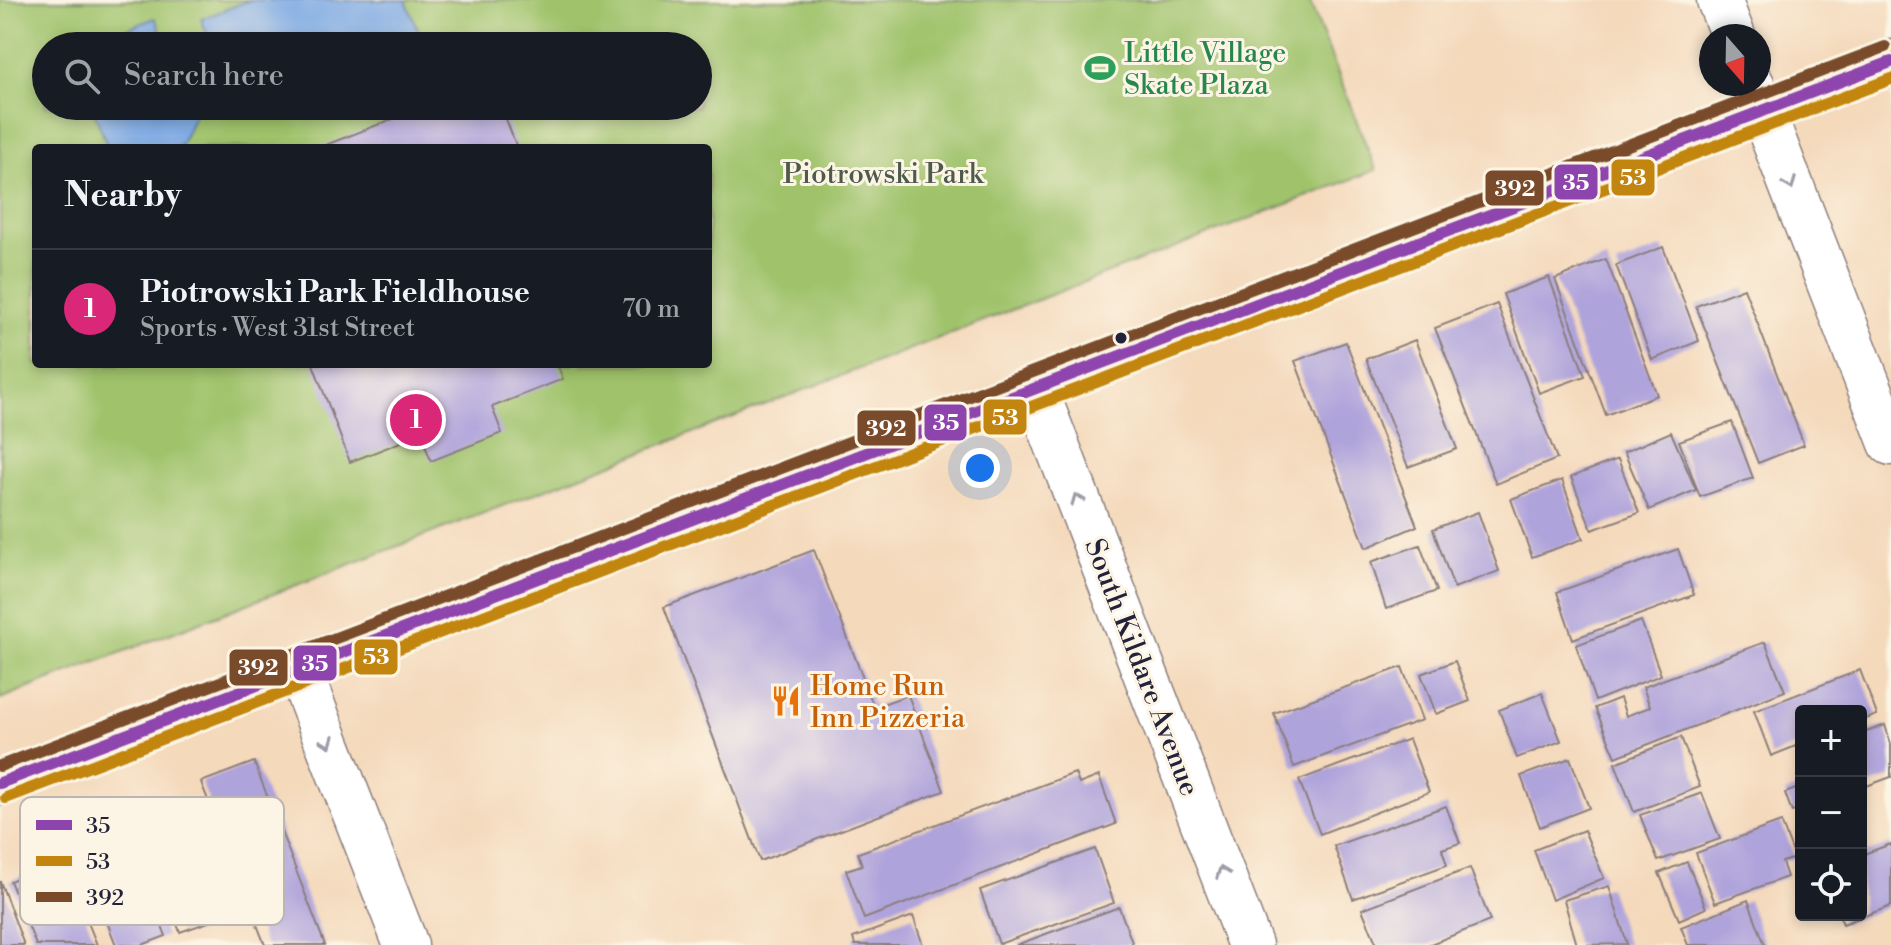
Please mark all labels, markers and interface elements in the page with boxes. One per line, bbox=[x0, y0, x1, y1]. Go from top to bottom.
north arrow bbox=[1699, 24, 1771, 96]
search box bbox=[32, 32, 712, 120]
place label: Little Village Skate Plaza bbox=[1124, 36, 1287, 103]
sports icon: Little Village Skate Plaza bbox=[1083, 51, 1117, 85]
icon: search bbox=[60, 54, 104, 98]
text: Search here bbox=[124, 57, 284, 95]
park label: Piotrowski Park bbox=[783, 157, 985, 192]
line badge: 53 bbox=[1610, 158, 1656, 197]
line badge: 35 bbox=[1553, 163, 1599, 201]
text: 53 bbox=[1620, 165, 1646, 192]
line badge: 392 bbox=[1484, 169, 1545, 207]
text: 35 bbox=[1563, 170, 1589, 197]
text: Nearby bbox=[64, 175, 182, 217]
text: 392 bbox=[1495, 176, 1535, 203]
one-way arrow bbox=[1780, 176, 1797, 190]
text: Piotrowski Park Fieldhouse bbox=[140, 274, 530, 312]
text: 1 bbox=[84, 293, 96, 325]
text: 70 m bbox=[622, 293, 680, 325]
text: Sports · West 31st Street bbox=[140, 312, 415, 344]
unlabelled marker bbox=[1113, 330, 1129, 346]
pin: 1 bbox=[390, 390, 442, 450]
line badge: 53 bbox=[982, 398, 1028, 436]
line badge: 35 bbox=[923, 403, 968, 442]
text: 53 bbox=[992, 405, 1018, 432]
line badge: 392 bbox=[856, 409, 917, 447]
text: 35 bbox=[933, 410, 959, 437]
text: 392 bbox=[866, 416, 906, 443]
your location bbox=[960, 448, 1000, 488]
one-way arrow bbox=[1071, 493, 1087, 507]
street label: South Kildare Avenue bbox=[1076, 534, 1207, 801]
line badge: 53 bbox=[353, 638, 399, 676]
line badge: 35 bbox=[292, 644, 338, 682]
text: 53 bbox=[363, 644, 389, 671]
line badge: 392 bbox=[228, 648, 289, 687]
text: 35 bbox=[302, 651, 328, 678]
text: 392 bbox=[238, 655, 278, 682]
place label: Home Run Inn Pizzeria bbox=[810, 669, 966, 736]
restaurant icon: Home Run Inn Pizzeria bbox=[769, 684, 803, 718]
map controls bbox=[1795, 705, 1867, 921]
button: + bbox=[1795, 705, 1867, 777]
one-way arrow bbox=[318, 734, 335, 748]
button: − bbox=[1795, 777, 1867, 849]
legend bbox=[20, 797, 284, 925]
text: 35 bbox=[86, 813, 110, 840]
text: 53 bbox=[86, 849, 110, 876]
button: locate bbox=[1795, 849, 1867, 921]
one-way arrow bbox=[1215, 866, 1232, 880]
text: 392 bbox=[86, 885, 124, 912]

